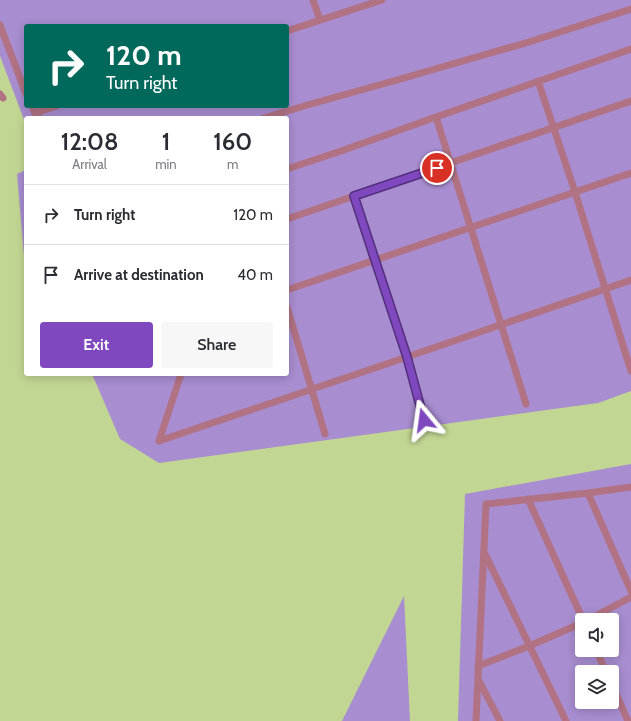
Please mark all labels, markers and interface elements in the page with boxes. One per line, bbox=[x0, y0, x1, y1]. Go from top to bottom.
text: 120 m bbox=[106, 38, 182, 72]
icon: right bbox=[40, 40, 92, 92]
text: Turn right bbox=[106, 72, 177, 94]
text: 12:08 bbox=[61, 127, 118, 156]
text: 1 bbox=[162, 127, 170, 156]
text: 160 bbox=[213, 127, 252, 156]
pin bbox=[420, 151, 454, 185]
text: Arrival bbox=[72, 156, 107, 172]
text: min bbox=[155, 156, 177, 172]
text: m bbox=[227, 156, 238, 172]
icon: arrive bbox=[426, 157, 448, 179]
icon: right bbox=[40, 204, 62, 226]
text: Turn right bbox=[74, 206, 135, 224]
text: 120 m bbox=[233, 206, 273, 224]
icon: arrive bbox=[40, 264, 62, 286]
text: Arrive at destination bbox=[74, 266, 204, 284]
text: 40 m bbox=[237, 266, 273, 284]
button: Exit bbox=[40, 322, 153, 368]
button: Share bbox=[161, 322, 273, 368]
position arrow bbox=[403, 399, 445, 441]
map controls bbox=[575, 613, 619, 709]
button: sound bbox=[575, 613, 619, 657]
button: layers bbox=[575, 665, 619, 709]

